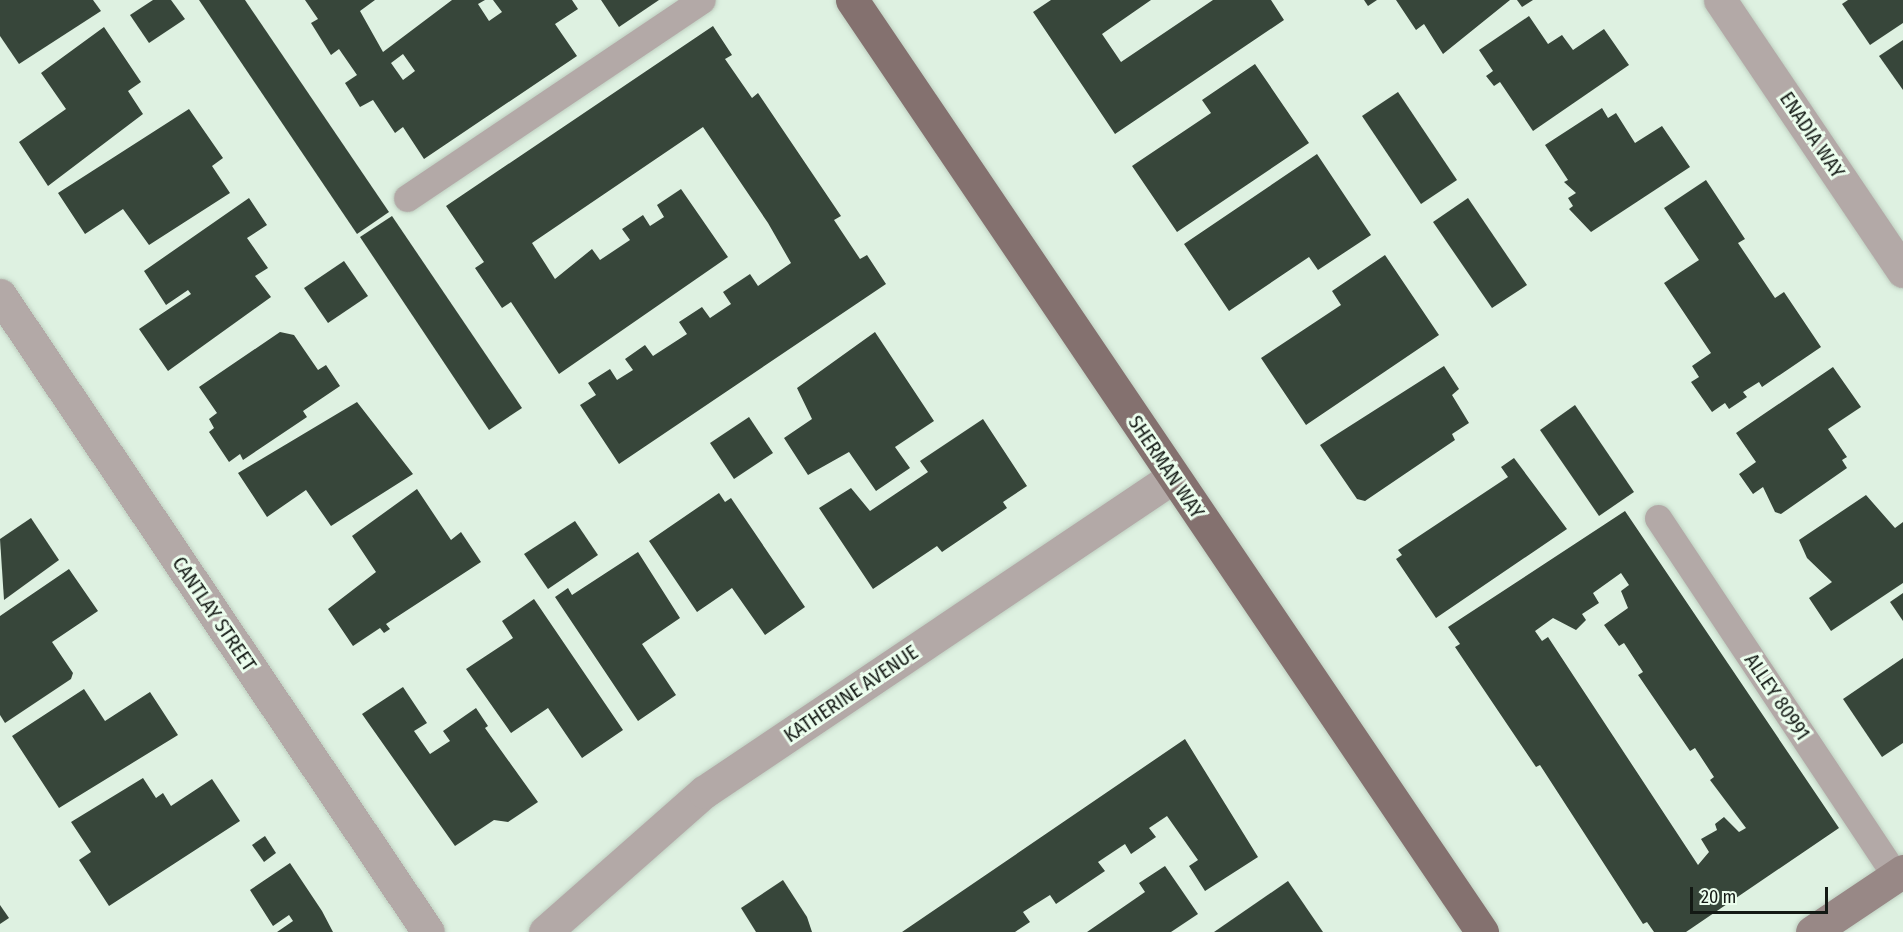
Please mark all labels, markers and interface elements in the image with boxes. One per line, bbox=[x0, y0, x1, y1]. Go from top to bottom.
street label: ENADIA WAY bbox=[1774, 87, 1850, 183]
street label: SHERMAN WAY bbox=[1123, 411, 1209, 523]
street label: CANTLAY STREET bbox=[167, 552, 261, 676]
street label: KATHERINE AVENUE bbox=[780, 640, 922, 748]
street label: ALLEY 80991 bbox=[1739, 649, 1815, 745]
scale bar bbox=[1693, 875, 1831, 913]
text: 20 m bbox=[1701, 886, 1736, 908]

